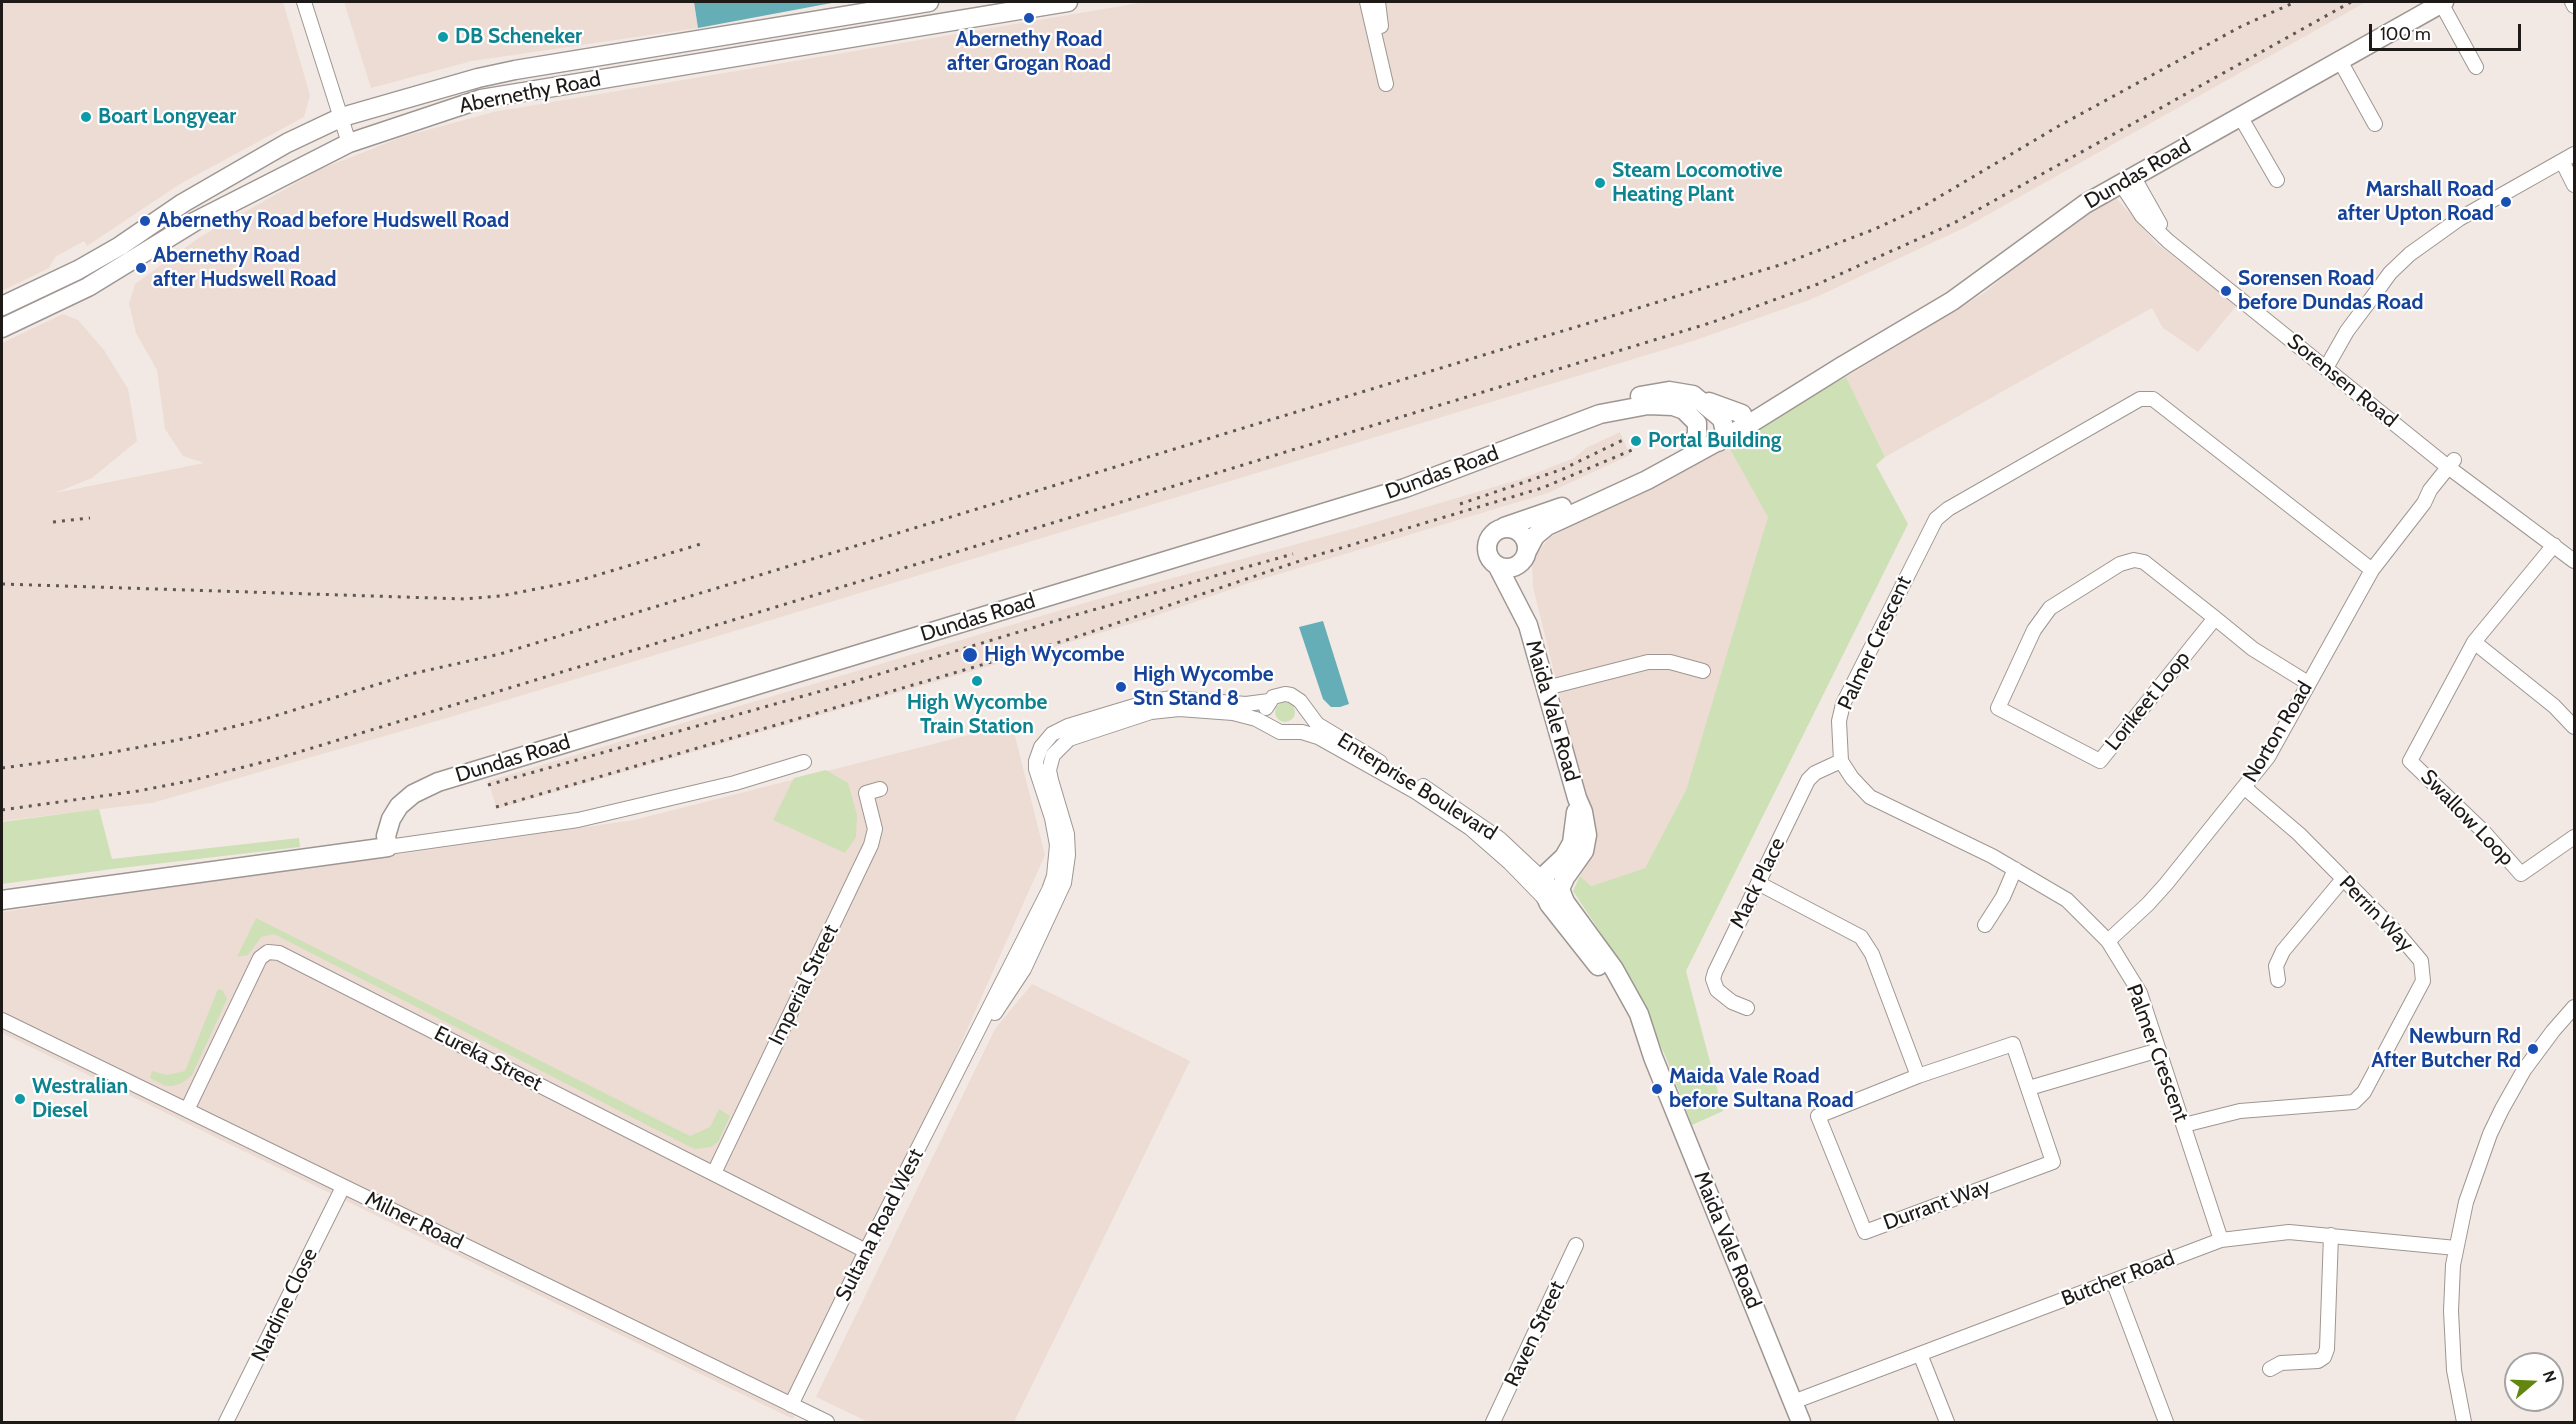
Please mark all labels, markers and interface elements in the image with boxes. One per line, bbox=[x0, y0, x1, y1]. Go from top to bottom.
marker: Abernethy Road after Grogan Road bbox=[1022, 11, 1036, 25]
scale bar bbox=[2372, 12, 2524, 50]
text: 100 m bbox=[2380, 23, 2431, 45]
place label: DB Scheneker bbox=[455, 24, 582, 50]
place label: Abernethy Road after Grogan Road bbox=[947, 27, 1111, 77]
marker: DB Scheneker bbox=[436, 30, 450, 44]
street label: Abernethy Road bbox=[457, 67, 603, 119]
place label: Boart Longyear bbox=[98, 104, 236, 130]
marker: Boart Longyear bbox=[79, 110, 93, 124]
street label: Dundas Road bbox=[2080, 133, 2196, 215]
place label: Steam Locomotive Heating Plant bbox=[1612, 158, 1783, 208]
marker: Steam Locomotive Heating Plant bbox=[1593, 176, 1607, 190]
place label: Marshall Road after Upton Road bbox=[2338, 177, 2494, 227]
marker: Marshall Road after Upton Road bbox=[2499, 195, 2513, 209]
place label: Abernethy Road before Hudswell Road bbox=[157, 208, 509, 234]
marker: Abernethy Road before Hudswell Road bbox=[138, 214, 152, 228]
place label: Abernethy Road after Hudswell Road bbox=[153, 243, 337, 293]
marker: Abernethy Road after Hudswell Road bbox=[134, 261, 148, 275]
place label: Sorensen Road before Dundas Road bbox=[2238, 266, 2423, 316]
marker: Sorensen Road before Dundas Road bbox=[2219, 284, 2233, 298]
street label: Sorensen Road bbox=[2282, 329, 2402, 433]
place label: Portal Building bbox=[1648, 428, 1781, 454]
marker: Portal Building bbox=[1629, 434, 1643, 448]
street label: Dundas Road bbox=[1382, 441, 1502, 505]
street label: Palmer Crescent bbox=[1833, 572, 1917, 714]
street label: Dundas Road bbox=[918, 589, 1038, 647]
street label: Maida Vale Road bbox=[1520, 637, 1584, 785]
place label: High Wycombe bbox=[984, 642, 1125, 668]
marker: High Wycombe bbox=[961, 646, 979, 664]
street label: Lorikeet Loop bbox=[2100, 646, 2196, 756]
place label: High Wycombe Stn Stand 8 bbox=[1133, 662, 1274, 712]
marker: High Wycombe Train Station bbox=[970, 674, 984, 688]
street label: Norton Road bbox=[2238, 677, 2318, 787]
marker: High Wycombe Stn Stand 8 bbox=[1114, 680, 1128, 694]
place label: High Wycombe Train Station bbox=[907, 690, 1047, 740]
street label: Enterprise Boulevard bbox=[1333, 728, 1501, 846]
street label: Dundas Road bbox=[453, 730, 573, 788]
street label: Swallow Loop bbox=[2415, 765, 2519, 871]
street label: Mack Place bbox=[1725, 834, 1791, 932]
street label: Perrin Way bbox=[2334, 871, 2418, 957]
street label: Imperial Street bbox=[764, 921, 844, 1049]
street label: Palmer Crescent bbox=[2120, 981, 2194, 1125]
street label: Eureka Street bbox=[430, 1021, 546, 1097]
place label: Newburn Rd After Butcher Rd bbox=[2371, 1024, 2521, 1074]
marker: Newburn Rd After Butcher Rd bbox=[2526, 1042, 2540, 1056]
place label: Maida Vale Road before Sultana Road bbox=[1669, 1064, 1854, 1114]
place label: Westralian Diesel bbox=[32, 1074, 128, 1124]
marker: Maida Vale Road before Sultana Road bbox=[1650, 1082, 1664, 1096]
marker: Westralian Diesel bbox=[13, 1092, 27, 1106]
street label: Sultana Road West bbox=[831, 1145, 929, 1305]
street label: Maida Vale Road bbox=[1688, 1168, 1766, 1312]
street label: Durrant Way bbox=[1880, 1174, 1994, 1236]
street label: Milner Road bbox=[361, 1187, 467, 1255]
street label: Nardine Close bbox=[247, 1244, 323, 1366]
street label: Butcher Road bbox=[2058, 1246, 2178, 1312]
street label: Raven Street bbox=[1500, 1277, 1570, 1391]
north arrow bbox=[2504, 1352, 2564, 1412]
text: N bbox=[2539, 1368, 2560, 1385]

